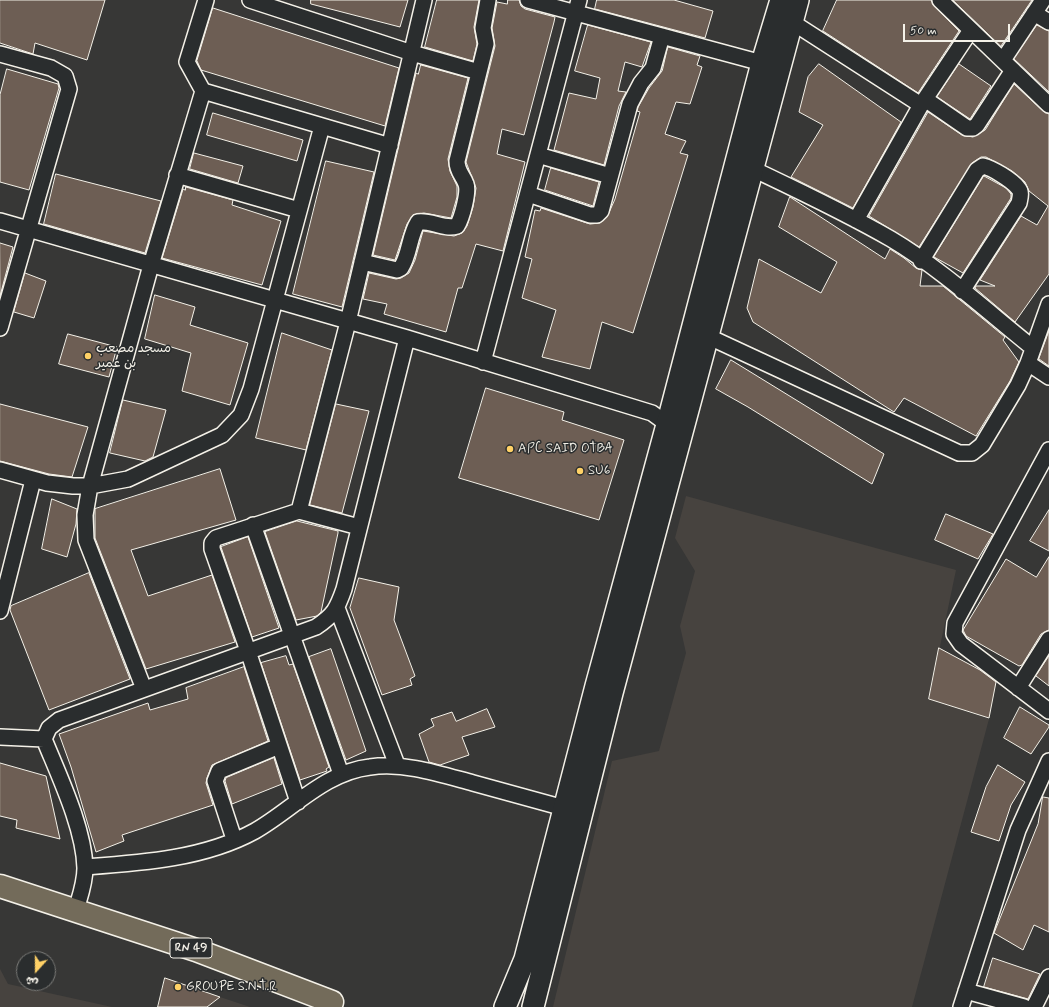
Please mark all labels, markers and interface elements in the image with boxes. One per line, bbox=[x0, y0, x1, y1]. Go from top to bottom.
scale bar bbox=[905, 16, 1012, 42]
text: 50 m bbox=[910, 23, 937, 39]
place label: مسجد مصعب بن عمير bbox=[96, 341, 171, 372]
marker: مسجد مصعب بن عمير bbox=[83, 351, 93, 361]
place label: APC SAID OTBA bbox=[518, 441, 613, 457]
marker: APC SAID OTBA bbox=[505, 444, 515, 454]
place label: SU6 bbox=[588, 463, 610, 479]
marker: SU6 bbox=[575, 466, 585, 476]
road number: RN 49 bbox=[170, 938, 212, 958]
north arrow bbox=[16, 951, 56, 991]
text: ش bbox=[24, 973, 40, 990]
place label: GROUPE S.N.T.R bbox=[186, 979, 277, 995]
marker: GROUPE S.N.T.R bbox=[173, 982, 183, 992]

